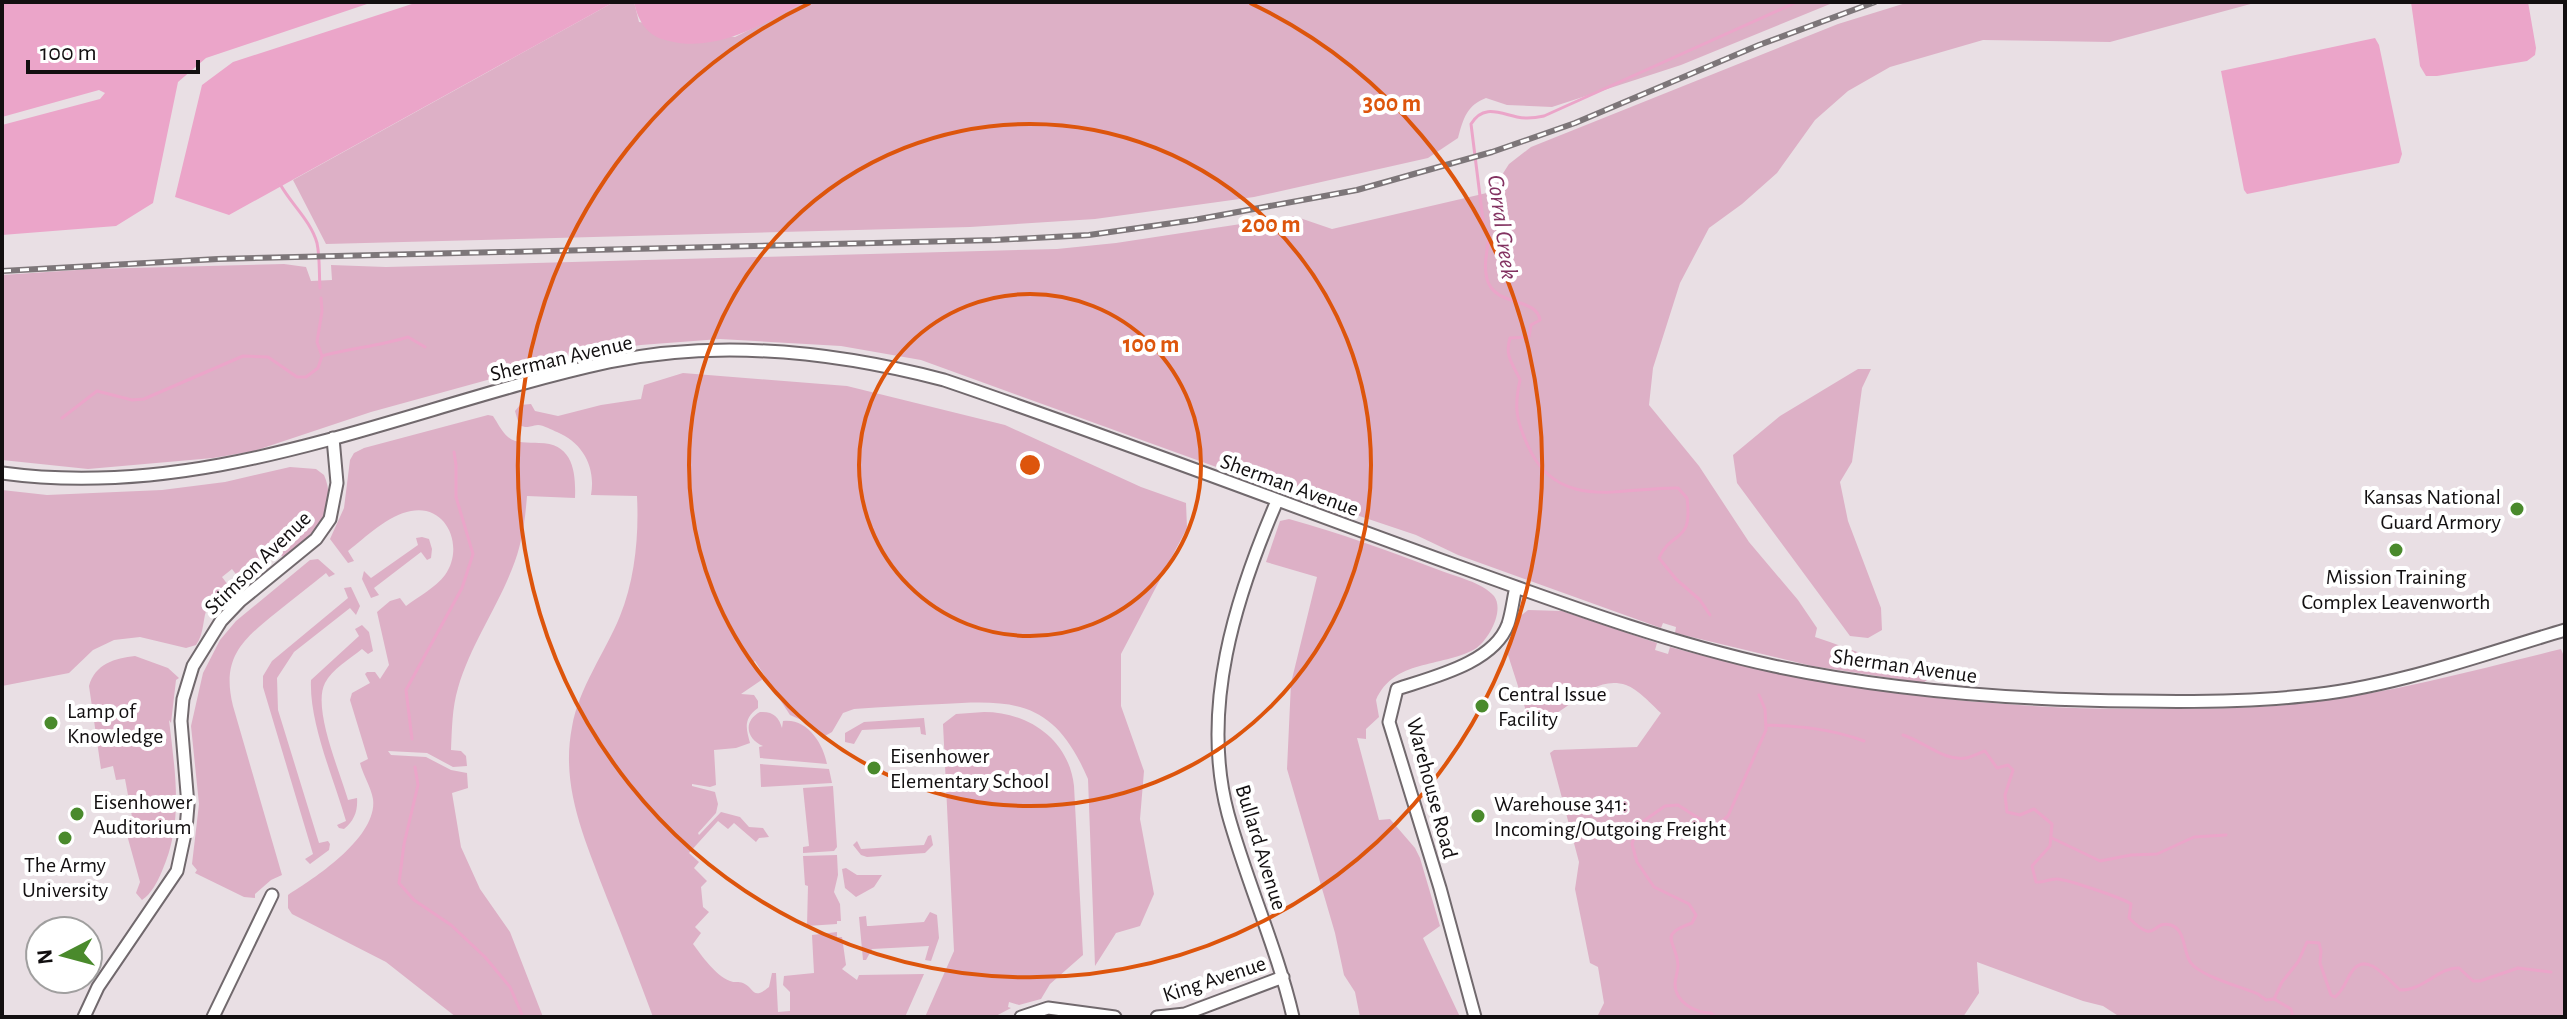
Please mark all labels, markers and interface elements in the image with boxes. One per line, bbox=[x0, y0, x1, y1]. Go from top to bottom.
scale bar bbox=[28, 24, 198, 74]
text: 100 m bbox=[40, 41, 97, 65]
text: 300 m bbox=[1363, 92, 1421, 116]
water label: Corral Creek bbox=[1483, 173, 1521, 281]
text: 200 m bbox=[1241, 213, 1301, 237]
street label: Sherman Avenue bbox=[488, 331, 635, 385]
text: 100 m bbox=[1123, 333, 1179, 357]
street label: Sherman Avenue bbox=[1218, 450, 1362, 520]
centre of rings bbox=[1016, 451, 1044, 479]
place label: Kansas National Guard Armory bbox=[2363, 486, 2502, 533]
marker: Kansas National Guard Armory bbox=[2508, 500, 2526, 518]
street label: Stimson Avenue bbox=[200, 507, 315, 619]
marker: Mission Training Complex Leavenworth bbox=[2387, 541, 2405, 559]
place label: Mission Training Complex Leavenworth bbox=[2302, 566, 2490, 613]
street label: Sherman Avenue bbox=[1831, 645, 1978, 687]
place label: Central Issue Facility bbox=[1498, 683, 1607, 730]
marker: Central Issue Facility bbox=[1473, 697, 1491, 715]
place label: Lamp of Knowledge bbox=[67, 700, 163, 747]
marker: Lamp of Knowledge bbox=[42, 714, 60, 732]
street label: Warehouse Road bbox=[1403, 715, 1461, 861]
place label: Eisenhower Elementary School bbox=[890, 745, 1050, 792]
marker: Eisenhower Elementary School bbox=[865, 759, 883, 777]
street label: Bullard Avenue bbox=[1232, 782, 1291, 913]
place label: Eisenhower Auditorium bbox=[93, 791, 192, 838]
place label: Warehouse 341: Incoming/Outgoing Freight bbox=[1494, 793, 1726, 840]
marker: Eisenhower Auditorium bbox=[68, 805, 86, 823]
marker: Warehouse 341: Incoming/Outgoing Freight bbox=[1469, 807, 1487, 825]
marker: The Army University bbox=[56, 829, 74, 847]
place label: The Army University bbox=[22, 854, 109, 901]
north arrow bbox=[24, 915, 104, 995]
text: N bbox=[33, 948, 57, 966]
street label: King Avenue bbox=[1160, 952, 1269, 1006]

